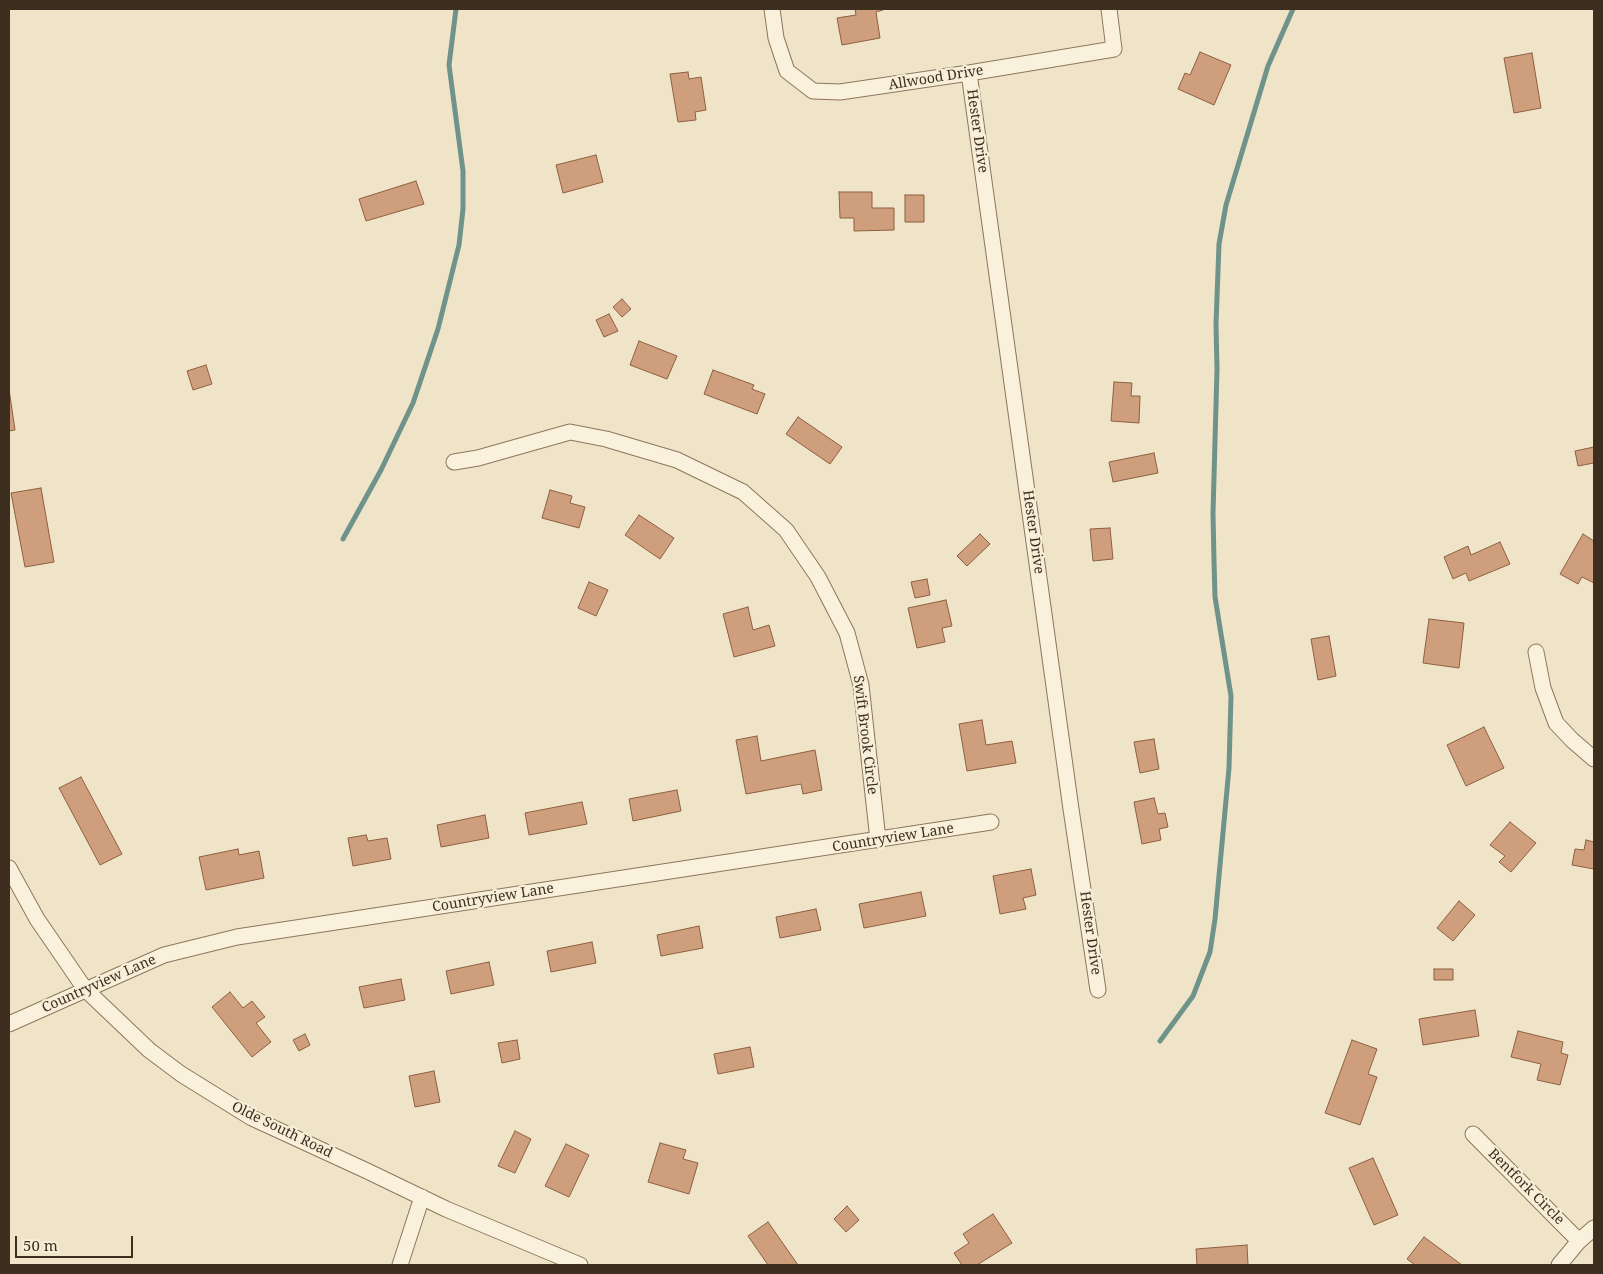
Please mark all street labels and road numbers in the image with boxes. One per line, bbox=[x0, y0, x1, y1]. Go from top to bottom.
street label: Allwood Drive bbox=[887, 62, 985, 94]
street label: Hester Drive bbox=[963, 88, 991, 174]
street label: Hester Drive bbox=[1019, 489, 1047, 575]
street label: Swift Brook Circle bbox=[849, 674, 881, 796]
street label: Countryview Lane bbox=[831, 820, 955, 856]
street label: Countryview Lane bbox=[431, 880, 555, 916]
street label: Hester Drive bbox=[1076, 890, 1104, 976]
street label: Countryview Lane bbox=[39, 951, 159, 1017]
street label: Olde South Road bbox=[229, 1098, 335, 1162]
street label: Bentfork Circle bbox=[1484, 1145, 1568, 1229]

